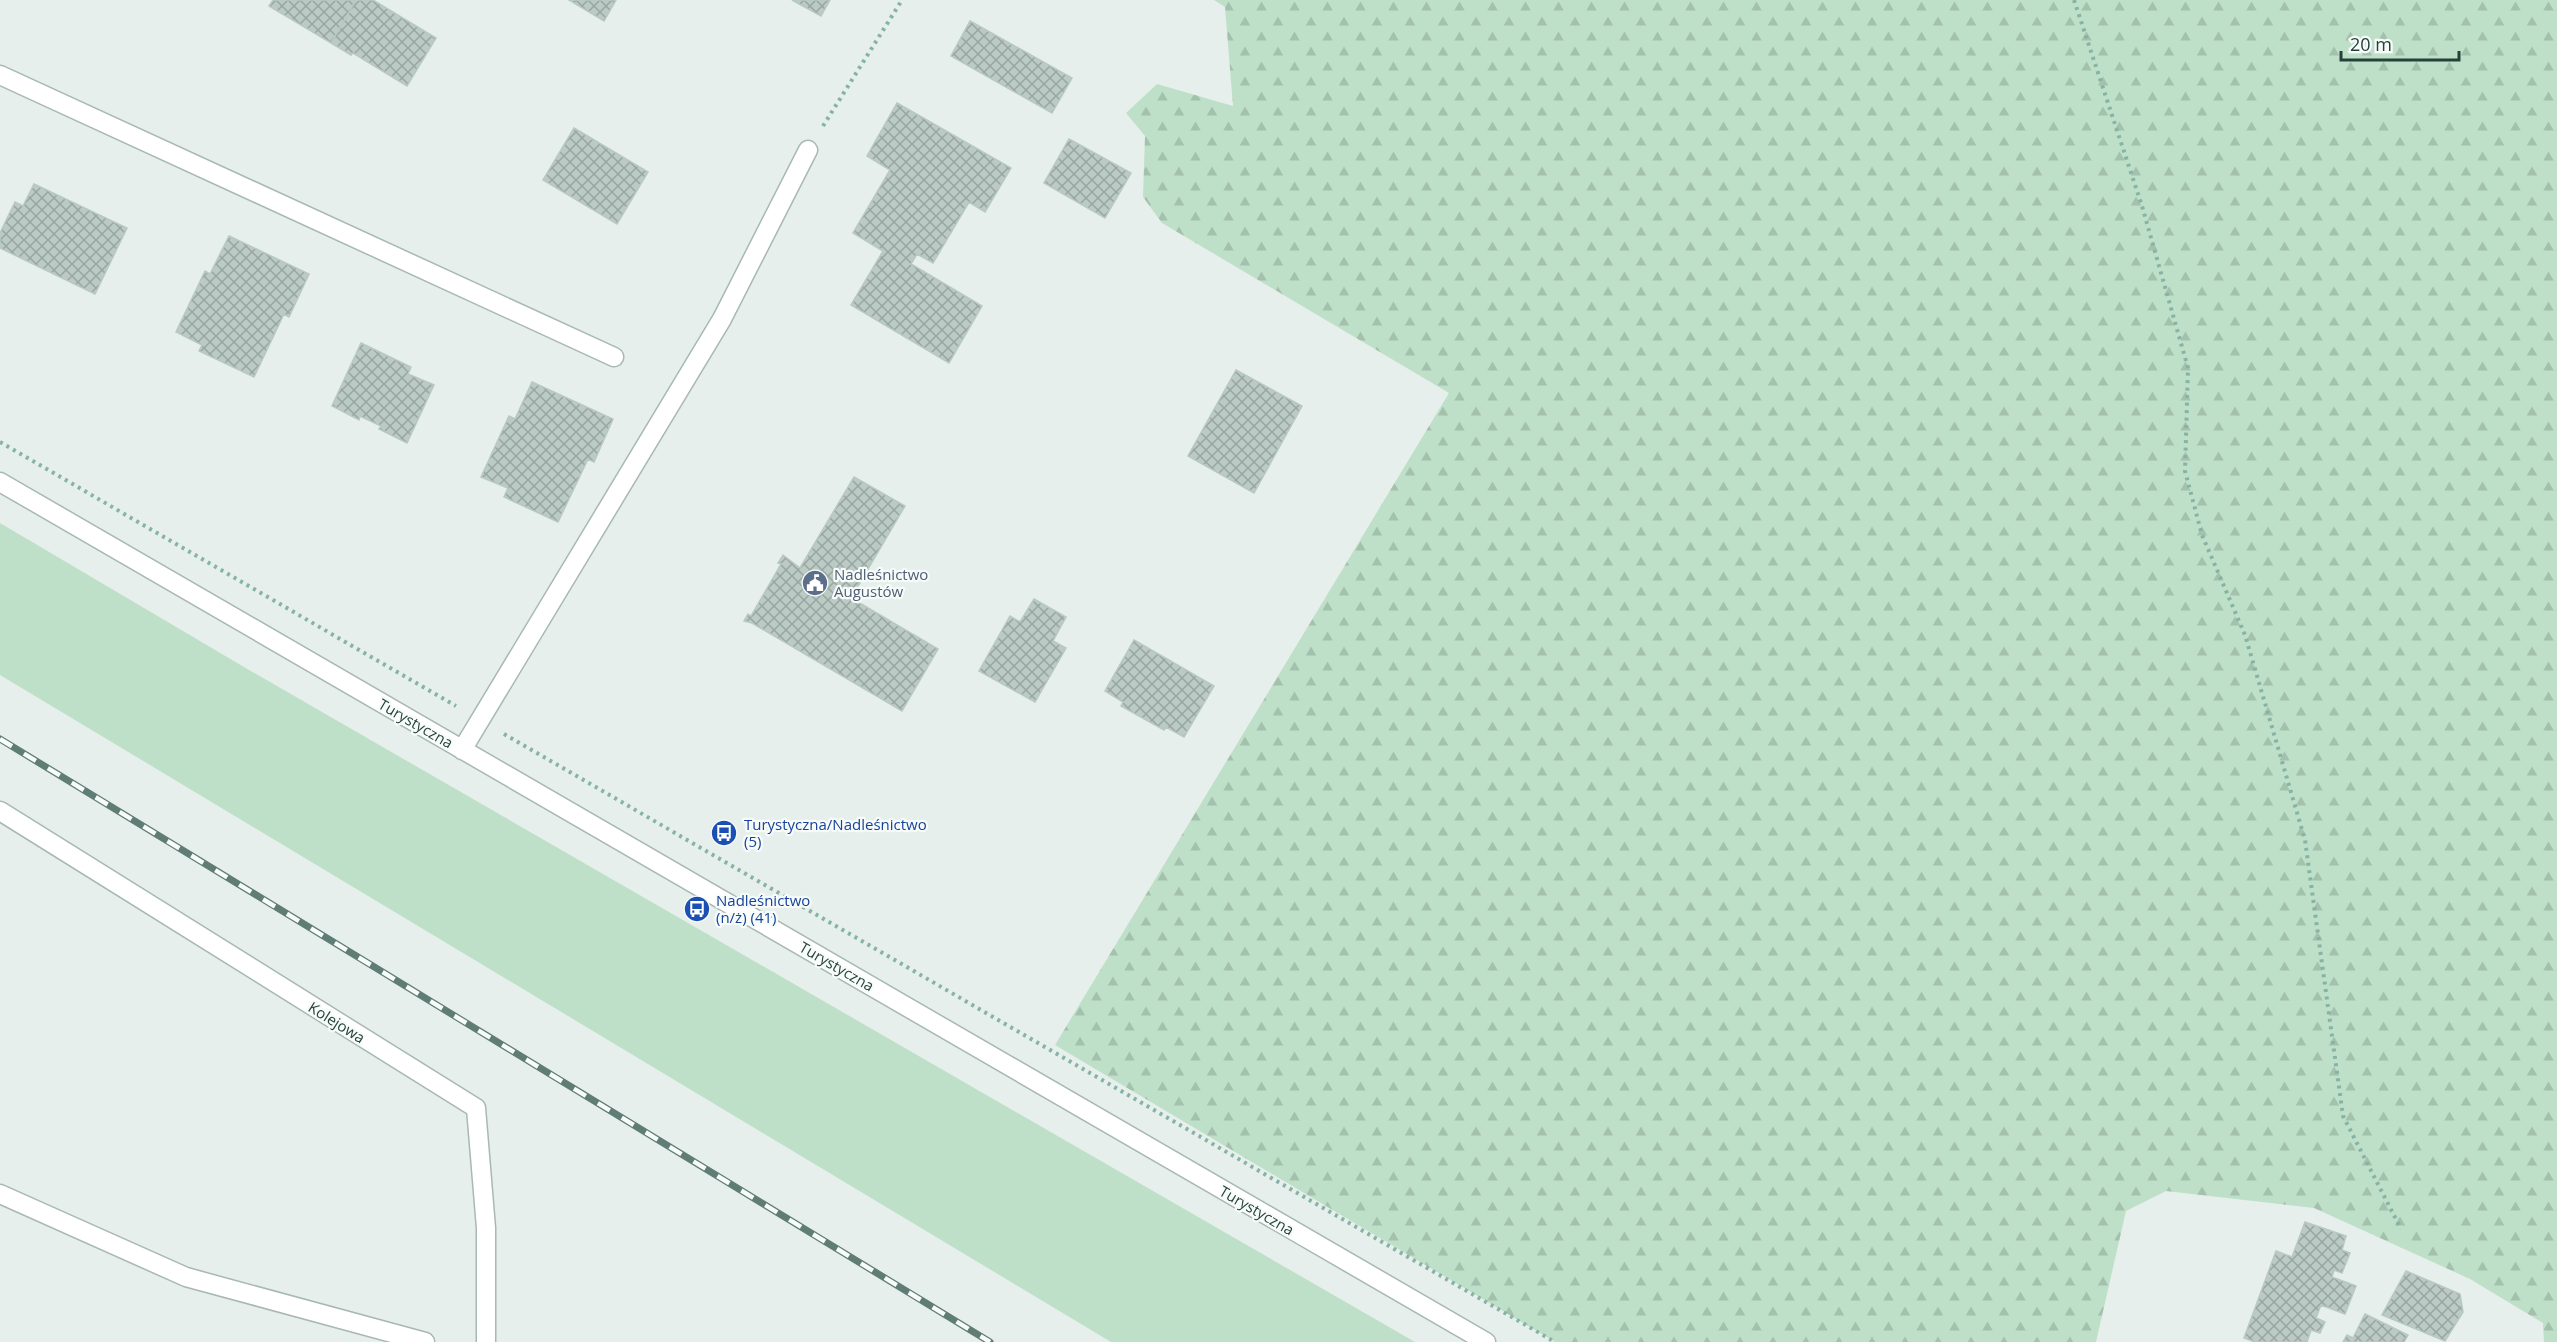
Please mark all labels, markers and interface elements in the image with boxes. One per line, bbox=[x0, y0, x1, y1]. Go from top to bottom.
scale bar bbox=[2341, 24, 2460, 62]
text: 20 m bbox=[2350, 32, 2392, 56]
place label: Nadleśnictwo Augustów bbox=[834, 564, 928, 601]
public building icon: Nadleśnictwo Augustów bbox=[800, 568, 830, 598]
street label: Turystyczna bbox=[375, 694, 457, 752]
place label: Turystyczna/Nadleśnictwo (5) bbox=[744, 814, 927, 851]
bus stop icon: Turystyczna/Nadleśnictwo (5) bbox=[709, 818, 739, 848]
place label: Nadleśnictwo (n/ż) (41) bbox=[716, 890, 810, 927]
bus stop icon: Nadleśnictwo (n/ż) (41) bbox=[682, 894, 712, 924]
street label: Turystyczna bbox=[796, 937, 878, 995]
street label: Kolejowa bbox=[305, 997, 369, 1047]
street label: Turystyczna bbox=[1216, 1181, 1298, 1239]

